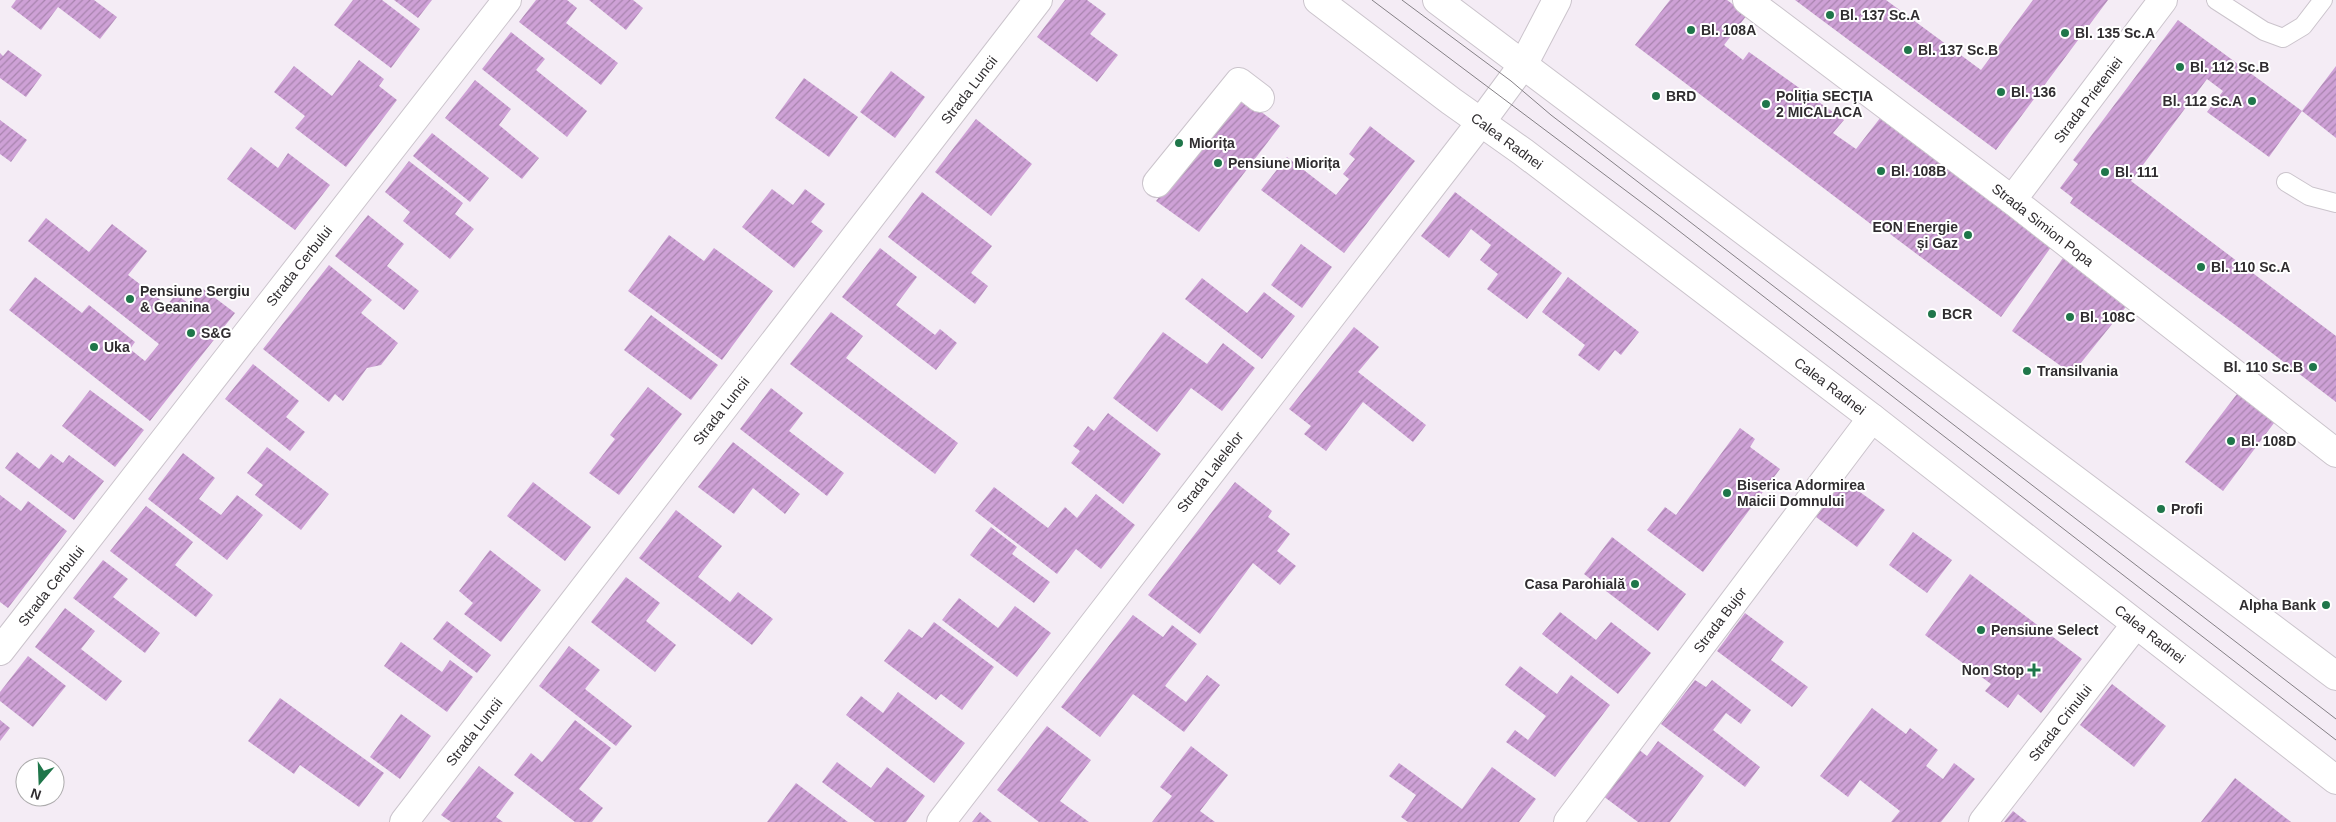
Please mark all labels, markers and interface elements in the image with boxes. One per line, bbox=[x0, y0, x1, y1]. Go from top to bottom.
place label: Bl. 137 Sc.A bbox=[1840, 7, 1920, 23]
marker: Bl. 137 Sc.A bbox=[1824, 9, 1836, 21]
place label: Bl. 108A bbox=[1701, 22, 1756, 38]
marker: Bl. 108A bbox=[1685, 24, 1697, 36]
place label: Bl. 135 Sc.A bbox=[2075, 25, 2155, 41]
marker: Bl. 135 Sc.A bbox=[2059, 27, 2071, 39]
place label: Bl. 137 Sc.B bbox=[1918, 42, 1998, 58]
marker: Bl. 137 Sc.B bbox=[1902, 44, 1914, 56]
street label: Strada Luncii bbox=[938, 53, 1000, 127]
street label: Strada Prieteniei bbox=[2050, 54, 2126, 146]
place label: Bl. 112 Sc.B bbox=[2190, 59, 2269, 75]
marker: Bl. 112 Sc.B bbox=[2174, 61, 2186, 73]
place label: Bl. 136 bbox=[2011, 84, 2056, 100]
marker: Bl. 136 bbox=[1995, 86, 2007, 98]
place label: BRD bbox=[1666, 88, 1696, 104]
place label: Poliția SECŢIA 2 MICALACA bbox=[1776, 88, 1873, 120]
marker: BRD bbox=[1650, 90, 1662, 102]
place label: Bl. 112 Sc.A bbox=[2163, 93, 2242, 109]
marker: Bl. 112 Sc.A bbox=[2246, 95, 2258, 107]
marker: Poliția SECŢIA 2 MICALACA bbox=[1760, 98, 1772, 110]
street label: Calea Radnei bbox=[1468, 110, 1546, 172]
place label: Miorița bbox=[1189, 135, 1235, 151]
marker: Miorița bbox=[1173, 137, 1185, 149]
place label: Pensiune Miorița bbox=[1228, 155, 1340, 171]
marker: Pensiune Miorița bbox=[1212, 157, 1224, 169]
place label: Bl. 108B bbox=[1891, 163, 1946, 179]
place label: Bl. 111 bbox=[2115, 164, 2159, 180]
marker: Bl. 108B bbox=[1875, 165, 1887, 177]
marker: Bl. 111 bbox=[2099, 166, 2111, 178]
street label: Strada Simion Popa bbox=[1989, 180, 2097, 270]
place label: EON Energie și Gaz bbox=[1872, 219, 1958, 251]
street label: Strada Cerbului bbox=[263, 223, 335, 309]
marker: EON Energie și Gaz bbox=[1962, 229, 1974, 241]
place label: Bl. 110 Sc.A bbox=[2211, 259, 2290, 275]
marker: Bl. 110 Sc.A bbox=[2195, 261, 2207, 273]
place label: Pensiune Sergiu & Geanina bbox=[140, 283, 250, 315]
marker: Pensiune Sergiu & Geanina bbox=[124, 293, 136, 305]
place label: BCR bbox=[1942, 306, 1972, 322]
marker: BCR bbox=[1926, 308, 1938, 320]
place label: Bl. 108C bbox=[2080, 309, 2135, 325]
marker: Bl. 108C bbox=[2064, 311, 2076, 323]
place label: S&G bbox=[201, 325, 231, 341]
marker: S&G bbox=[185, 327, 197, 339]
place label: Uka bbox=[104, 339, 130, 355]
marker: Uka bbox=[88, 341, 100, 353]
street label: Calea Radnei bbox=[1791, 354, 1869, 418]
place label: Bl. 110 Sc.B bbox=[2224, 359, 2303, 375]
marker: Bl. 110 Sc.B bbox=[2307, 361, 2319, 373]
place label: Transilvania bbox=[2037, 363, 2118, 379]
marker: Transilvania bbox=[2021, 365, 2033, 377]
street label: Strada Luncii bbox=[690, 374, 752, 448]
street label: Strada Lalelelor bbox=[1174, 428, 1247, 516]
place label: Bl. 108D bbox=[2241, 433, 2296, 449]
marker: Bl. 108D bbox=[2225, 435, 2237, 447]
place label: Biserica Adormirea Maicii Domnului bbox=[1737, 477, 1865, 509]
marker: Biserica Adormirea Maicii Domnului bbox=[1721, 487, 1733, 499]
place label: Profi bbox=[2171, 501, 2203, 517]
marker: Profi bbox=[2155, 503, 2167, 515]
street label: Strada Cerbului bbox=[15, 543, 87, 629]
place label: Casa Parohială bbox=[1525, 576, 1625, 592]
marker: Casa Parohială bbox=[1629, 578, 1641, 590]
street label: Strada Bujor bbox=[1690, 584, 1750, 656]
place label: Alpha Bank bbox=[2239, 597, 2316, 613]
marker: Alpha Bank bbox=[2320, 599, 2332, 611]
street label: Calea Radnei bbox=[2112, 602, 2188, 666]
place label: Pensiune Select bbox=[1991, 622, 2099, 638]
marker: Pensiune Select bbox=[1975, 624, 1987, 636]
place label: Non Stop bbox=[1962, 662, 2024, 678]
marker: Non Stop bbox=[2028, 664, 2040, 676]
street label: Strada Crinului bbox=[2025, 682, 2095, 764]
street label: Strada Luncii bbox=[443, 695, 505, 769]
north arrow bbox=[15, 757, 65, 807]
text: N bbox=[28, 785, 43, 804]

